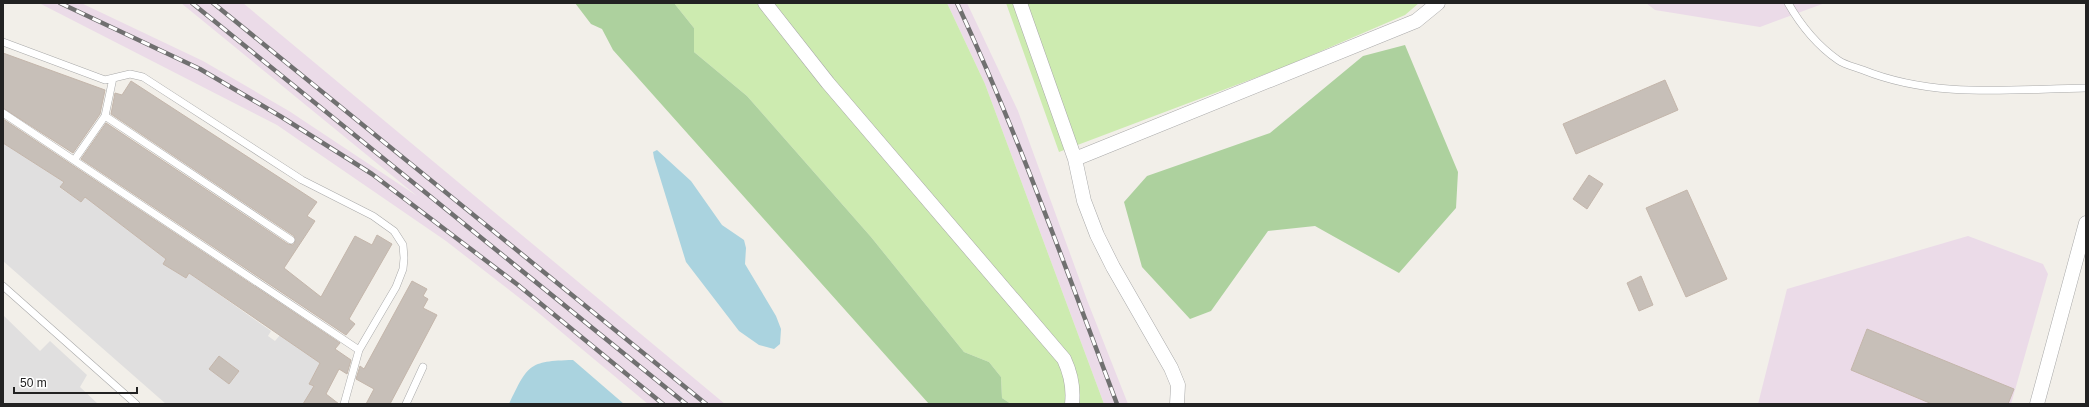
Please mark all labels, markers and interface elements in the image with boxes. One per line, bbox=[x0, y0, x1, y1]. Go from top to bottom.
scale bar bbox=[14, 369, 137, 395]
text: 50 m bbox=[20, 376, 47, 390]

